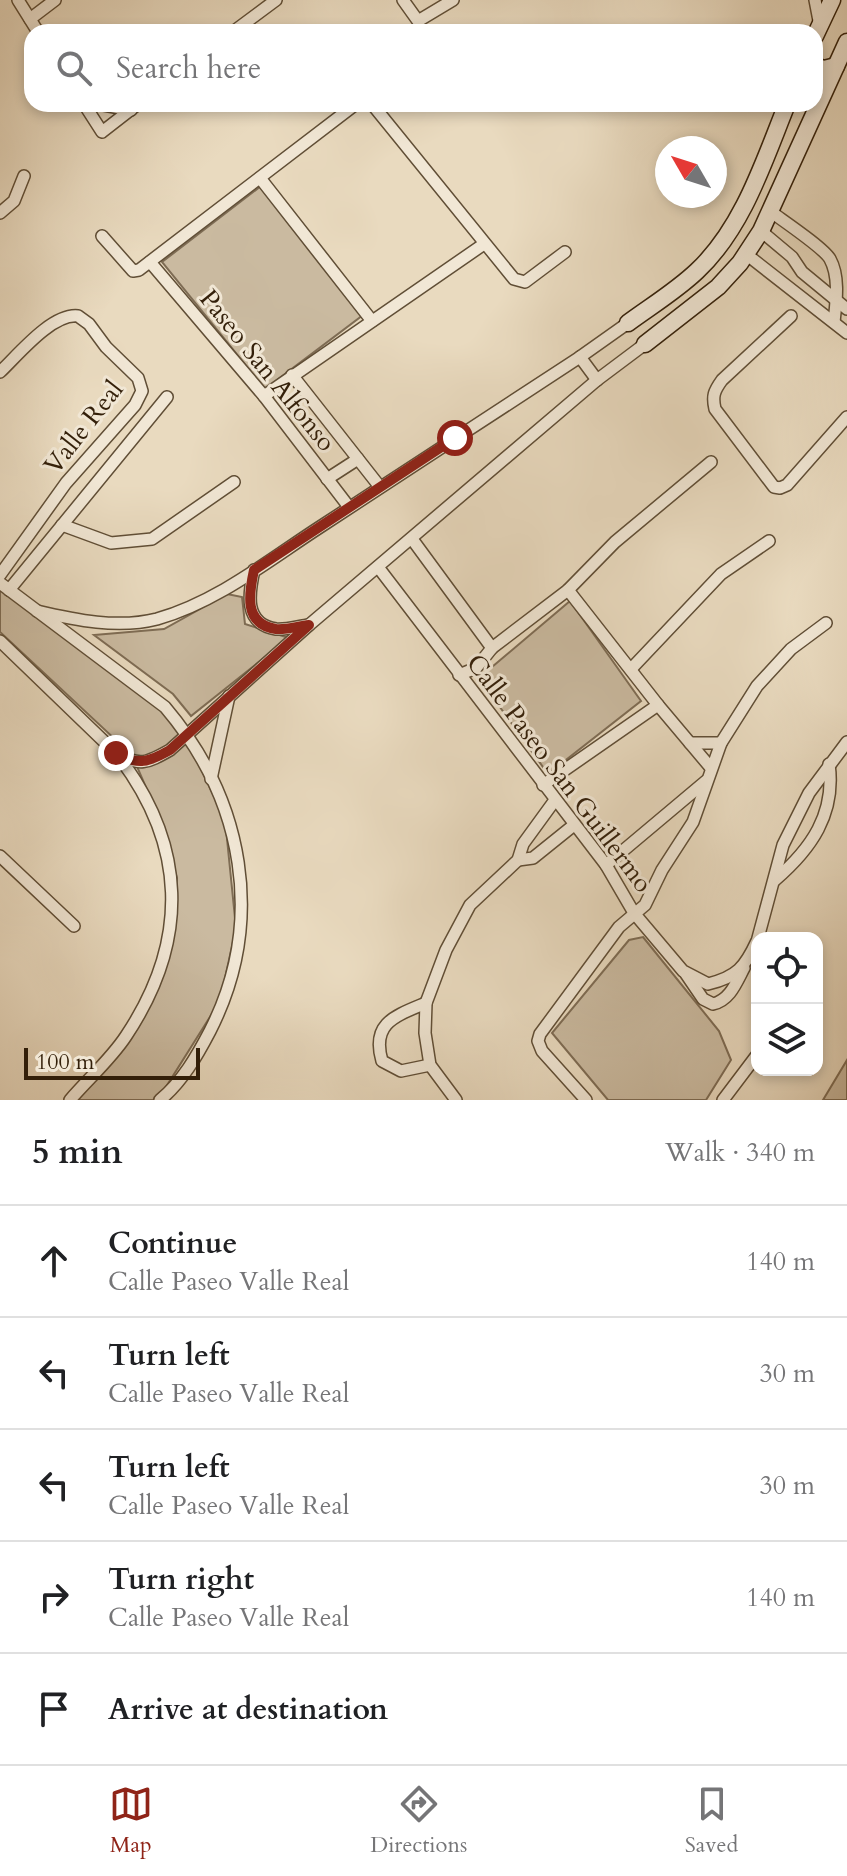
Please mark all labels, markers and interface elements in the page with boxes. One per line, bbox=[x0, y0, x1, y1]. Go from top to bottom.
search box bbox=[24, 24, 823, 112]
icon: search bbox=[52, 46, 96, 90]
text: Search here bbox=[116, 48, 261, 89]
north arrow bbox=[655, 136, 727, 208]
street label: Paseo San Alfonso bbox=[191, 282, 344, 459]
street label: Valle Real bbox=[36, 373, 131, 481]
route start bbox=[437, 420, 473, 456]
street label: Calle Paseo San Guillermo bbox=[458, 647, 661, 900]
route end bbox=[98, 735, 134, 771]
map controls bbox=[751, 932, 823, 1076]
button: locate bbox=[751, 932, 823, 1004]
button: layers bbox=[751, 1004, 823, 1076]
scale bar bbox=[24, 1044, 200, 1080]
text: 100 m bbox=[36, 1047, 94, 1077]
text: 5 min bbox=[32, 1129, 123, 1175]
text: Walk · 340 m bbox=[665, 1135, 815, 1170]
text: Continue bbox=[108, 1223, 237, 1264]
icon: ahead bbox=[32, 1239, 76, 1283]
text: 140 m bbox=[746, 1244, 815, 1279]
text: Calle Paseo Valle Real bbox=[108, 1264, 349, 1299]
text: Turn left bbox=[108, 1335, 230, 1376]
icon: left bbox=[32, 1351, 76, 1395]
text: 30 m bbox=[759, 1356, 815, 1391]
text: Calle Paseo Valle Real bbox=[108, 1376, 349, 1411]
text: Turn left bbox=[108, 1447, 230, 1488]
icon: left bbox=[32, 1463, 76, 1507]
text: 30 m bbox=[759, 1468, 815, 1503]
text: Calle Paseo Valle Real bbox=[108, 1488, 349, 1523]
text: Turn right bbox=[108, 1559, 254, 1600]
icon: right bbox=[32, 1575, 76, 1619]
text: 140 m bbox=[746, 1580, 815, 1615]
text: Calle Paseo Valle Real bbox=[108, 1600, 349, 1635]
icon: arrive bbox=[32, 1687, 76, 1731]
text: Arrive at destination bbox=[108, 1689, 388, 1730]
tab: Map bbox=[109, 1782, 153, 1860]
tab: Directions bbox=[370, 1782, 467, 1860]
tab: Saved bbox=[685, 1782, 738, 1860]

